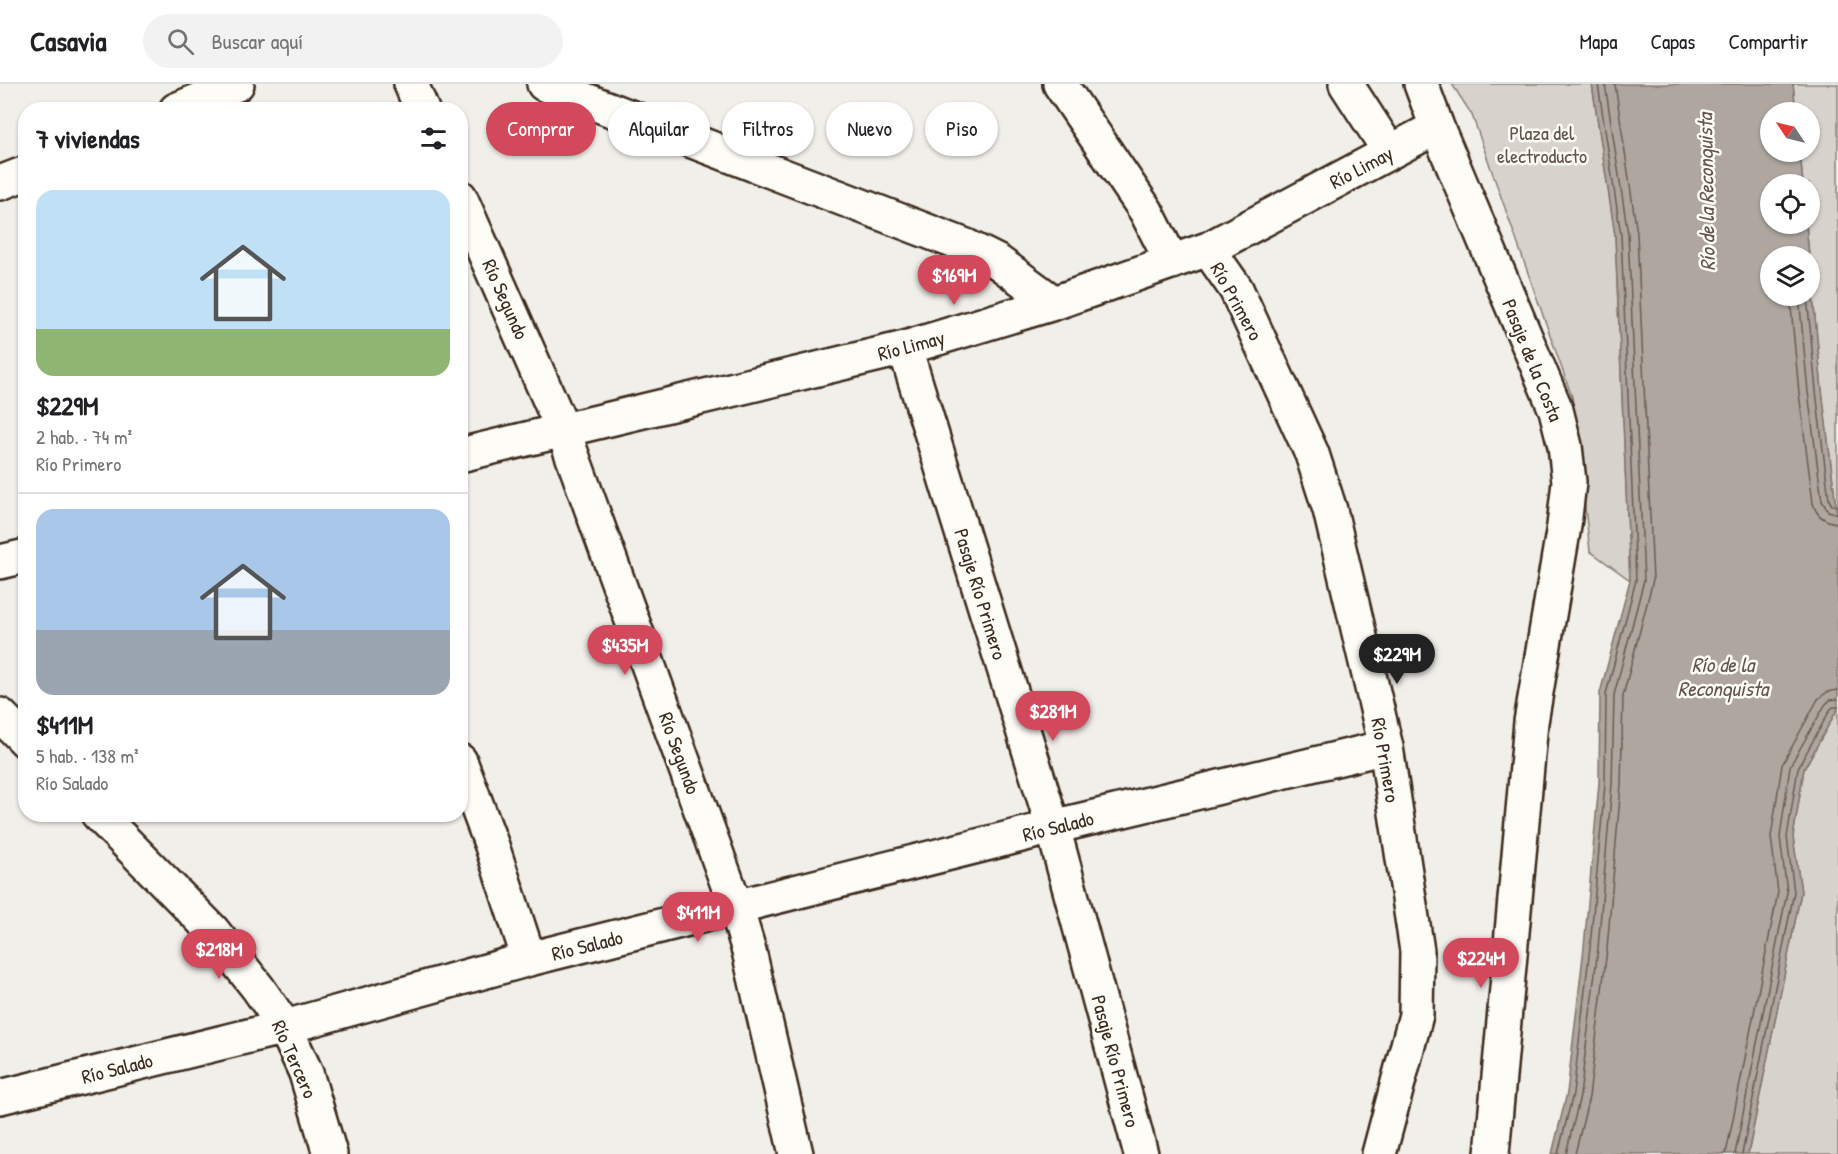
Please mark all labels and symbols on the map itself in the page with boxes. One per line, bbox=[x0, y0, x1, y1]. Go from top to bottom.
north arrow bbox=[1760, 102, 1820, 162]
water label: Río de la Reconquista bbox=[1690, 110, 1722, 271]
park label: Plaza del electroducto bbox=[1497, 119, 1587, 169]
street label: Río Limay bbox=[1325, 139, 1397, 195]
street label: Río Segundo bbox=[476, 255, 536, 343]
pin: $169M bbox=[912, 255, 996, 306]
street label: Río Primero bbox=[1205, 257, 1269, 345]
street label: Pasaje de la Costa bbox=[1496, 295, 1570, 425]
street label: Río Limay bbox=[875, 323, 947, 367]
street label: Pasaje Río Primero bbox=[948, 525, 1014, 663]
pin: $435M bbox=[583, 625, 667, 676]
pin: $229M bbox=[1355, 634, 1439, 685]
water label: Río de la Reconquista bbox=[1678, 650, 1771, 703]
pin: $281M bbox=[1011, 691, 1095, 742]
street label: Río Segundo bbox=[653, 708, 707, 798]
street label: Río Primero bbox=[1365, 716, 1407, 804]
street label: Río Salado bbox=[1020, 804, 1096, 848]
pin: $411M bbox=[656, 892, 740, 943]
street label: Río Salado bbox=[549, 923, 625, 967]
pin: $218M bbox=[177, 929, 261, 980]
pin: $224M bbox=[1439, 938, 1523, 989]
street label: Pasaje Río Primero bbox=[1085, 992, 1147, 1130]
street label: Río Tercero bbox=[266, 1016, 324, 1102]
street label: Río Salado bbox=[79, 1046, 155, 1090]

